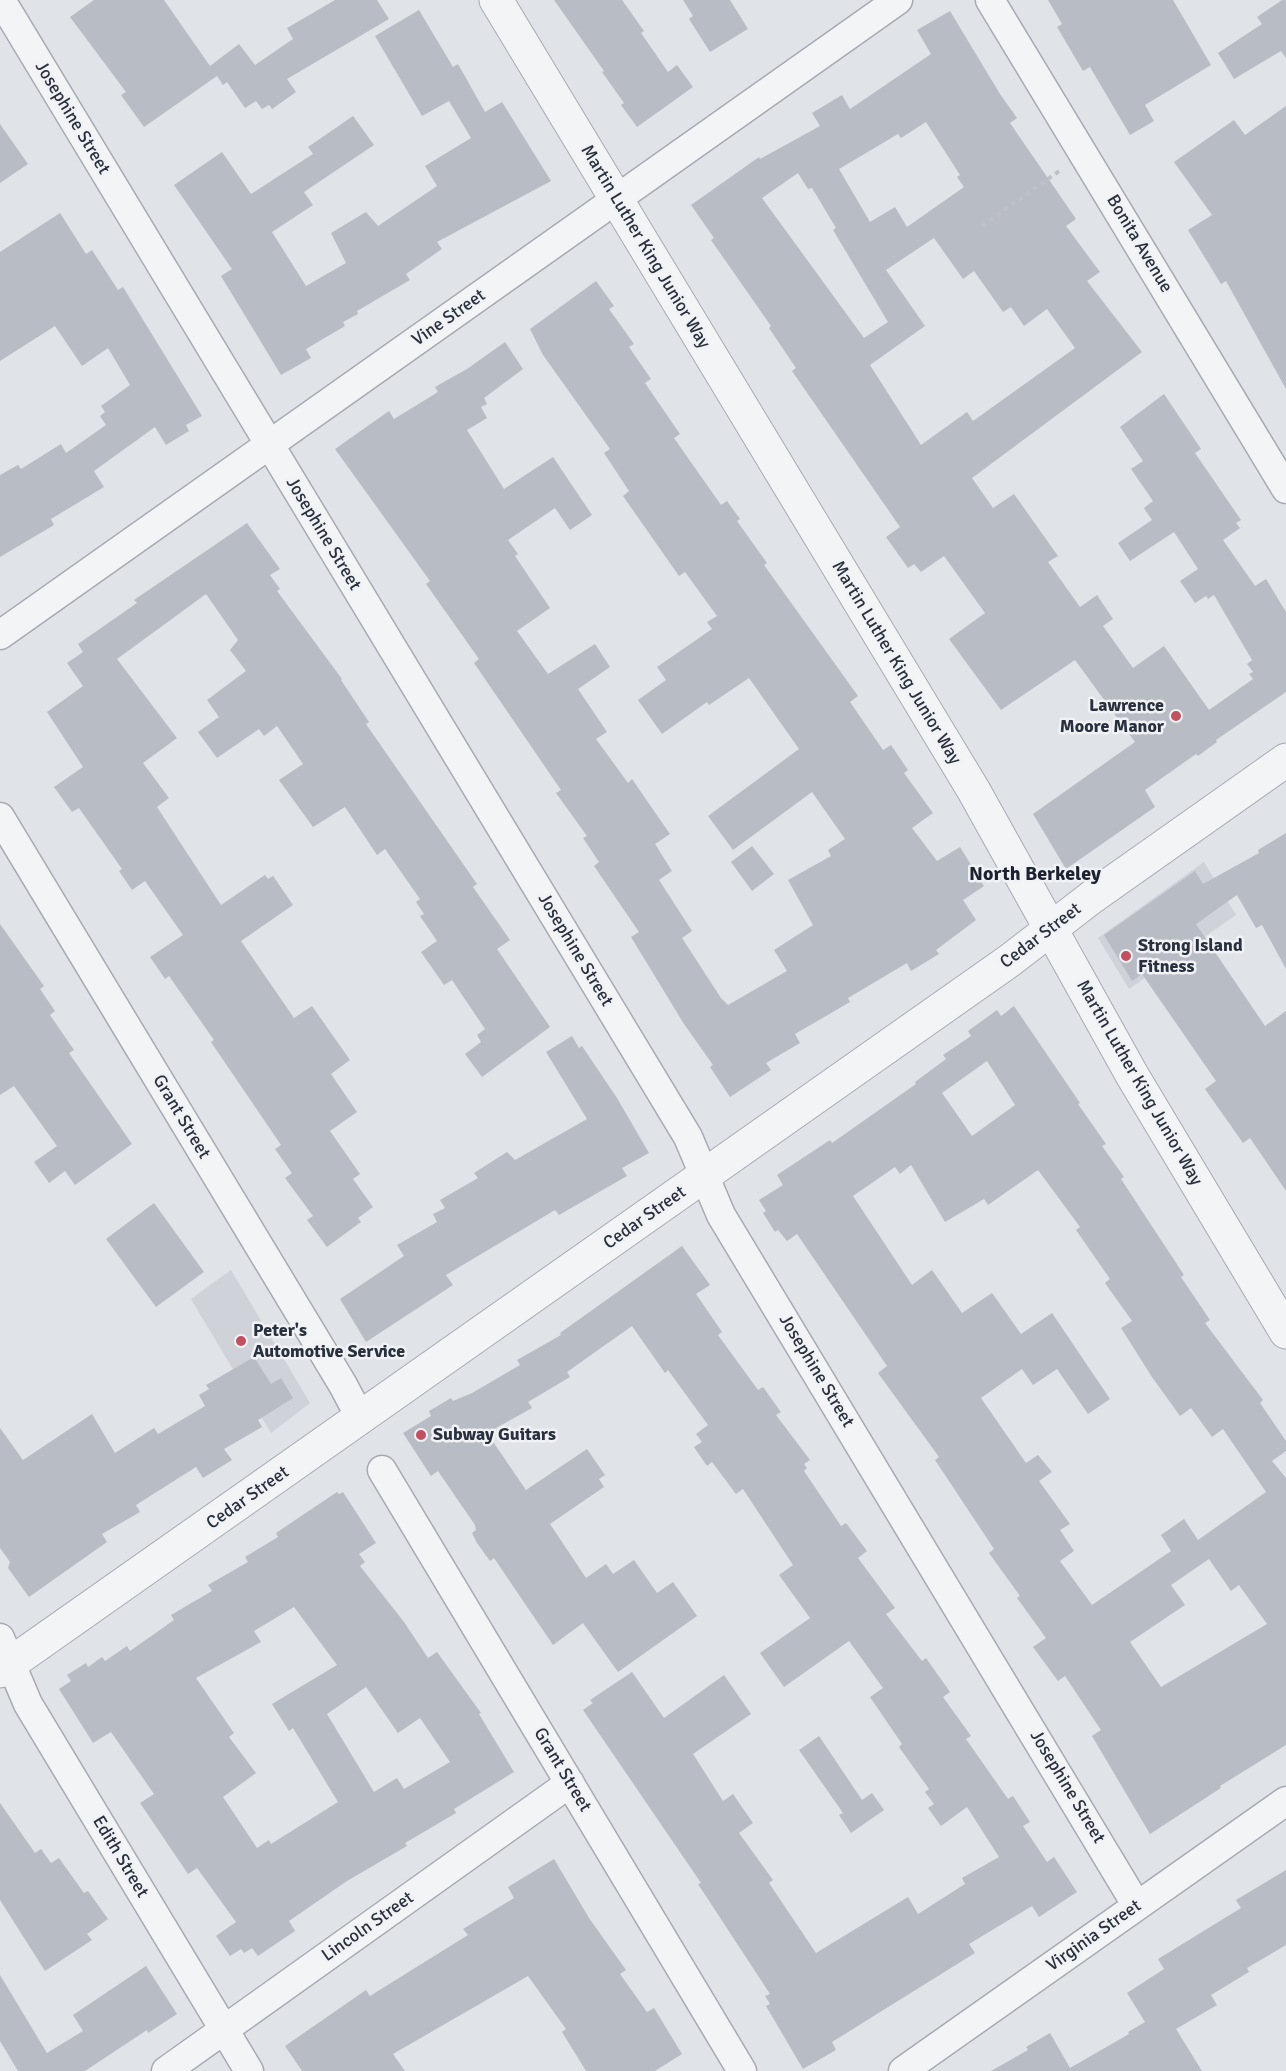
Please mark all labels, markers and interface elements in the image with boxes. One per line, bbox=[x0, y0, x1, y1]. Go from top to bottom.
street label: Josephine Street bbox=[30, 57, 114, 179]
street label: Martin Luther King Junior Way bbox=[576, 141, 714, 353]
street label: Bonita Avenue bbox=[1101, 191, 1177, 297]
street label: Vine Street bbox=[408, 285, 490, 351]
street label: Josephine Street bbox=[281, 473, 365, 595]
street label: Martin Luther King Junior Way bbox=[827, 557, 965, 769]
place label: Lawrence Moore Manor bbox=[1060, 695, 1164, 738]
marker: Lawrence Moore Manor bbox=[1169, 709, 1183, 723]
district label: North Berkeley bbox=[969, 863, 1101, 887]
street label: Josephine Street bbox=[533, 889, 617, 1011]
street label: Cedar Street bbox=[996, 899, 1086, 973]
place label: Strong Island Fitness bbox=[1138, 935, 1243, 978]
marker: Strong Island Fitness bbox=[1119, 949, 1133, 963]
street label: Martin Luther King Junior Way bbox=[1071, 976, 1207, 1190]
street label: Grant Street bbox=[147, 1071, 215, 1163]
street label: Cedar Street bbox=[600, 1182, 690, 1254]
street label: Josephine Street bbox=[774, 1310, 858, 1432]
place label: Peter's Automotive Service bbox=[253, 1320, 405, 1362]
marker: Peter's Automotive Service bbox=[234, 1334, 248, 1348]
place label: Subway Guitars bbox=[433, 1424, 556, 1446]
marker: Subway Guitars bbox=[414, 1428, 428, 1442]
street label: Cedar Street bbox=[203, 1462, 293, 1534]
street label: Grant Street bbox=[528, 1724, 596, 1816]
street label: Josephine Street bbox=[1025, 1726, 1109, 1848]
street label: Edith Street bbox=[87, 1812, 153, 1902]
street label: Lincoln Street bbox=[318, 1887, 418, 1967]
street label: Virginia Street bbox=[1042, 1895, 1146, 1977]

